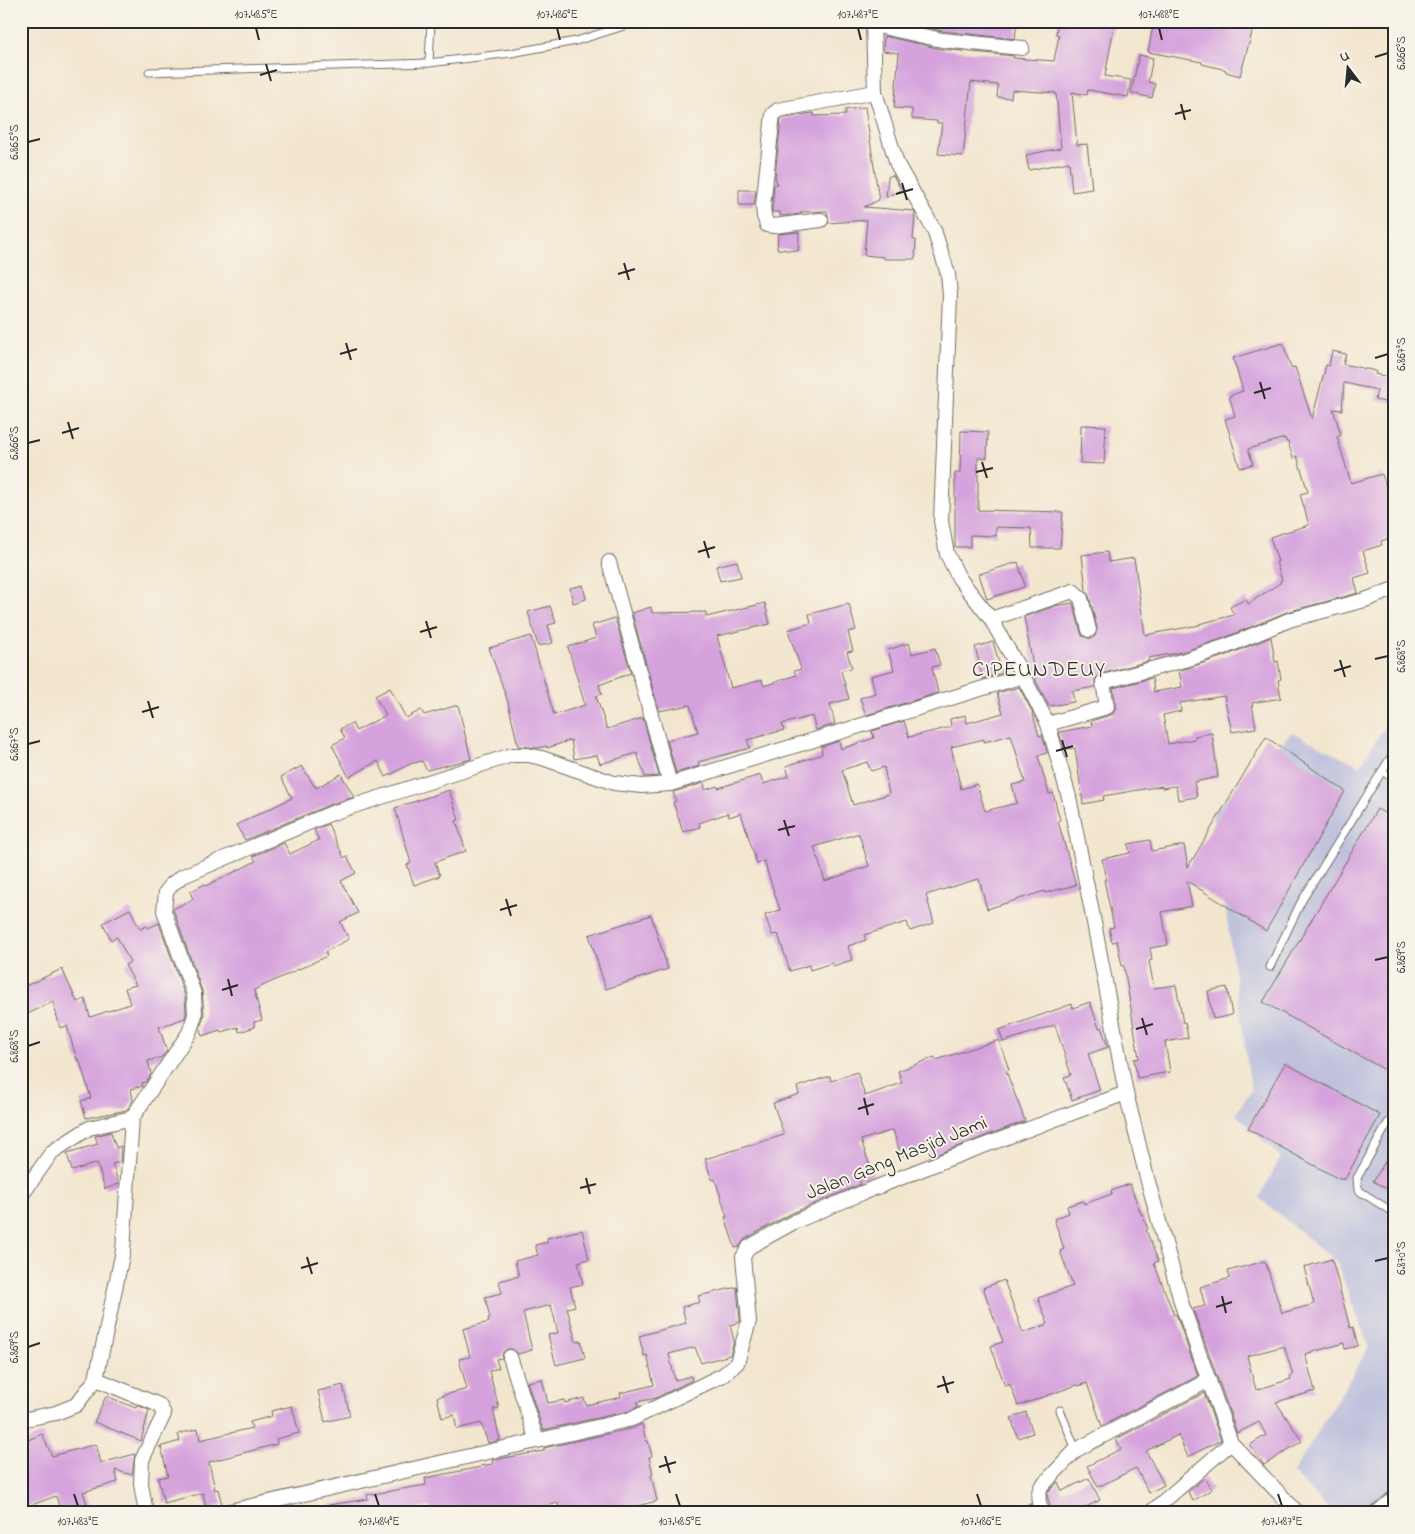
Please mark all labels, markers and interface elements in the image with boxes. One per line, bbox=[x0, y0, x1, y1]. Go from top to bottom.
text: 107.485°E bbox=[234, 6, 278, 24]
text: 107.486°E bbox=[536, 6, 578, 24]
text: 107.487°E bbox=[837, 6, 879, 24]
text: 107.488°E bbox=[1139, 6, 1179, 24]
text: 6.866°S bbox=[1393, 36, 1411, 70]
north arrow bbox=[1322, 42, 1372, 92]
text: U bbox=[1338, 46, 1352, 68]
text: 6.865°S bbox=[6, 124, 24, 160]
text: 6.867°S bbox=[1393, 337, 1411, 371]
text: 6.866°S bbox=[6, 426, 24, 460]
text: 6.868°S bbox=[1393, 639, 1411, 672]
district label: CIPEUNDEUY bbox=[972, 655, 1106, 687]
text: 6.867°S bbox=[6, 727, 24, 761]
text: 6.869°S bbox=[1393, 941, 1411, 973]
text: 6.868°S bbox=[6, 1029, 24, 1062]
street label: Jalan Gang Masjid Jami bbox=[802, 1109, 992, 1210]
text: 6.870°S bbox=[1393, 1241, 1411, 1275]
text: 6.869°S bbox=[6, 1331, 24, 1363]
text: 107.483°E bbox=[57, 1513, 99, 1531]
text: 107.484°E bbox=[358, 1513, 400, 1531]
text: 107.485°E bbox=[658, 1513, 702, 1531]
text: 107.486°E bbox=[960, 1513, 1002, 1531]
text: 107.487°E bbox=[1261, 1513, 1303, 1531]

